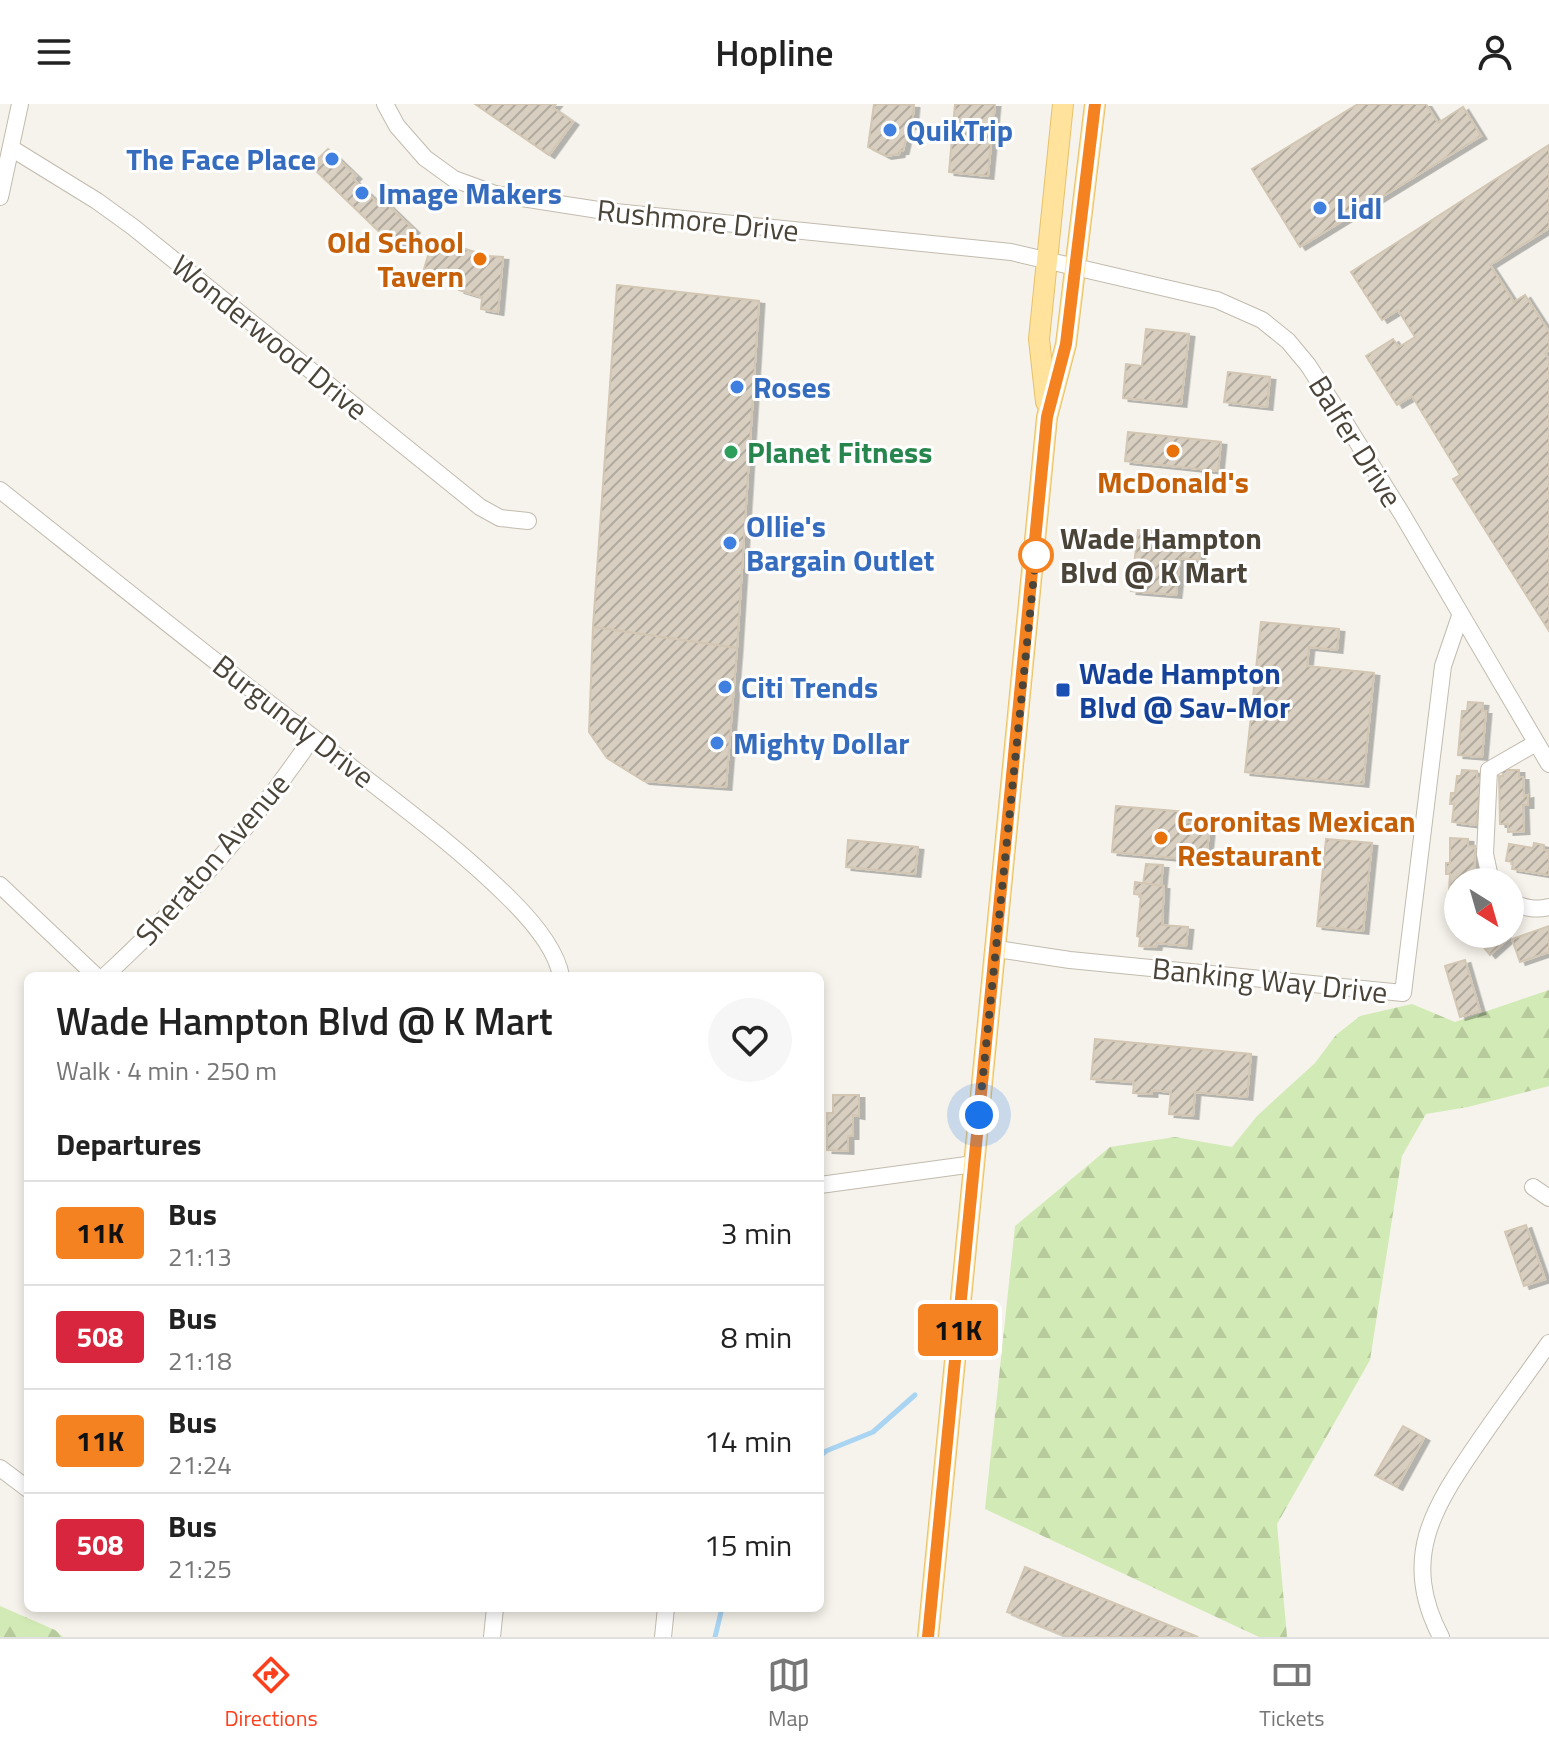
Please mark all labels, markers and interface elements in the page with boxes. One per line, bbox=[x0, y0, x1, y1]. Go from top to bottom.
text: Hopline bbox=[715, 25, 834, 80]
icon: menu bbox=[32, 30, 76, 74]
icon: person bbox=[1473, 30, 1517, 74]
place label: QuikTrip bbox=[906, 107, 1013, 153]
marker: QuikTrip bbox=[881, 121, 899, 139]
place label: The Face Place bbox=[126, 136, 316, 182]
marker: The Face Place bbox=[323, 150, 341, 168]
place label: Image Makers bbox=[378, 170, 562, 216]
marker: Image Makers bbox=[353, 184, 371, 202]
place label: Lidl bbox=[1336, 185, 1382, 231]
street label: Rushmore Drive bbox=[595, 187, 801, 253]
marker: Lidl bbox=[1311, 199, 1329, 217]
place label: Old School Tavern bbox=[327, 219, 464, 299]
street label: Wonderwood Drive bbox=[162, 243, 378, 431]
marker: Old School Tavern bbox=[471, 250, 489, 268]
place label: Roses bbox=[753, 364, 831, 410]
street label: Balfer Drive bbox=[1297, 366, 1415, 516]
marker: Roses bbox=[728, 378, 746, 396]
place label: Planet Fitness bbox=[747, 429, 932, 475]
marker: McDonald's bbox=[1164, 442, 1182, 460]
marker: Planet Fitness bbox=[722, 443, 740, 461]
place label: McDonald's bbox=[1097, 459, 1249, 505]
place label: Ollie's Bargain Outlet bbox=[746, 503, 935, 583]
place label: Wade Hampton Blvd @ K Mart bbox=[1060, 515, 1262, 595]
marker: Ollie's Bargain Outlet bbox=[721, 534, 739, 552]
marker: Wade Hampton Blvd @ K Mart bbox=[1019, 538, 1053, 572]
street label: Burgundy Drive bbox=[203, 643, 385, 799]
place label: Wade Hampton Blvd @ Sav-Mor bbox=[1079, 650, 1290, 730]
place label: Citi Trends bbox=[741, 664, 878, 710]
marker: Citi Trends bbox=[716, 678, 734, 696]
marker: Wade Hampton Blvd @ Sav-Mor bbox=[1054, 681, 1072, 699]
place label: Mighty Dollar bbox=[733, 720, 909, 766]
marker: Mighty Dollar bbox=[708, 734, 726, 752]
street label: Sheraton Avenue bbox=[124, 762, 300, 956]
place label: Coronitas Mexican Restaurant bbox=[1177, 798, 1416, 878]
marker: Coronitas Mexican Restaurant bbox=[1152, 829, 1170, 847]
north arrow bbox=[1444, 868, 1524, 948]
map controls bbox=[1444, 868, 1524, 948]
street label: Banking Way Drive bbox=[1150, 945, 1390, 1015]
text: Wade Hampton Blvd @ K Mart bbox=[56, 992, 553, 1050]
button: heart bbox=[708, 998, 792, 1082]
text: Walk · 4 min · 250 m bbox=[56, 1051, 277, 1090]
your location bbox=[959, 1095, 999, 1135]
text: Departures bbox=[56, 1121, 201, 1167]
text: Bus bbox=[168, 1191, 217, 1237]
text: 3 min bbox=[721, 1210, 792, 1256]
text: 11K bbox=[76, 1211, 124, 1254]
text: 21:13 bbox=[168, 1237, 232, 1276]
text: Bus bbox=[168, 1295, 217, 1341]
line badge: 11K bbox=[912, 1304, 1004, 1356]
text: 11K bbox=[934, 1308, 982, 1351]
text: 8 min bbox=[721, 1314, 792, 1360]
text: 508 bbox=[76, 1315, 124, 1358]
text: 21:18 bbox=[168, 1341, 232, 1380]
text: Bus bbox=[168, 1399, 217, 1445]
text: 14 min bbox=[704, 1418, 792, 1464]
text: 11K bbox=[76, 1419, 124, 1462]
text: 21:24 bbox=[168, 1445, 232, 1484]
text: Bus bbox=[168, 1503, 217, 1549]
text: 15 min bbox=[704, 1522, 792, 1568]
text: 508 bbox=[76, 1523, 124, 1566]
text: 21:25 bbox=[168, 1549, 232, 1588]
tab: Directions bbox=[224, 1653, 318, 1735]
tab: Map bbox=[767, 1653, 811, 1735]
tab: Tickets bbox=[1259, 1653, 1325, 1735]

